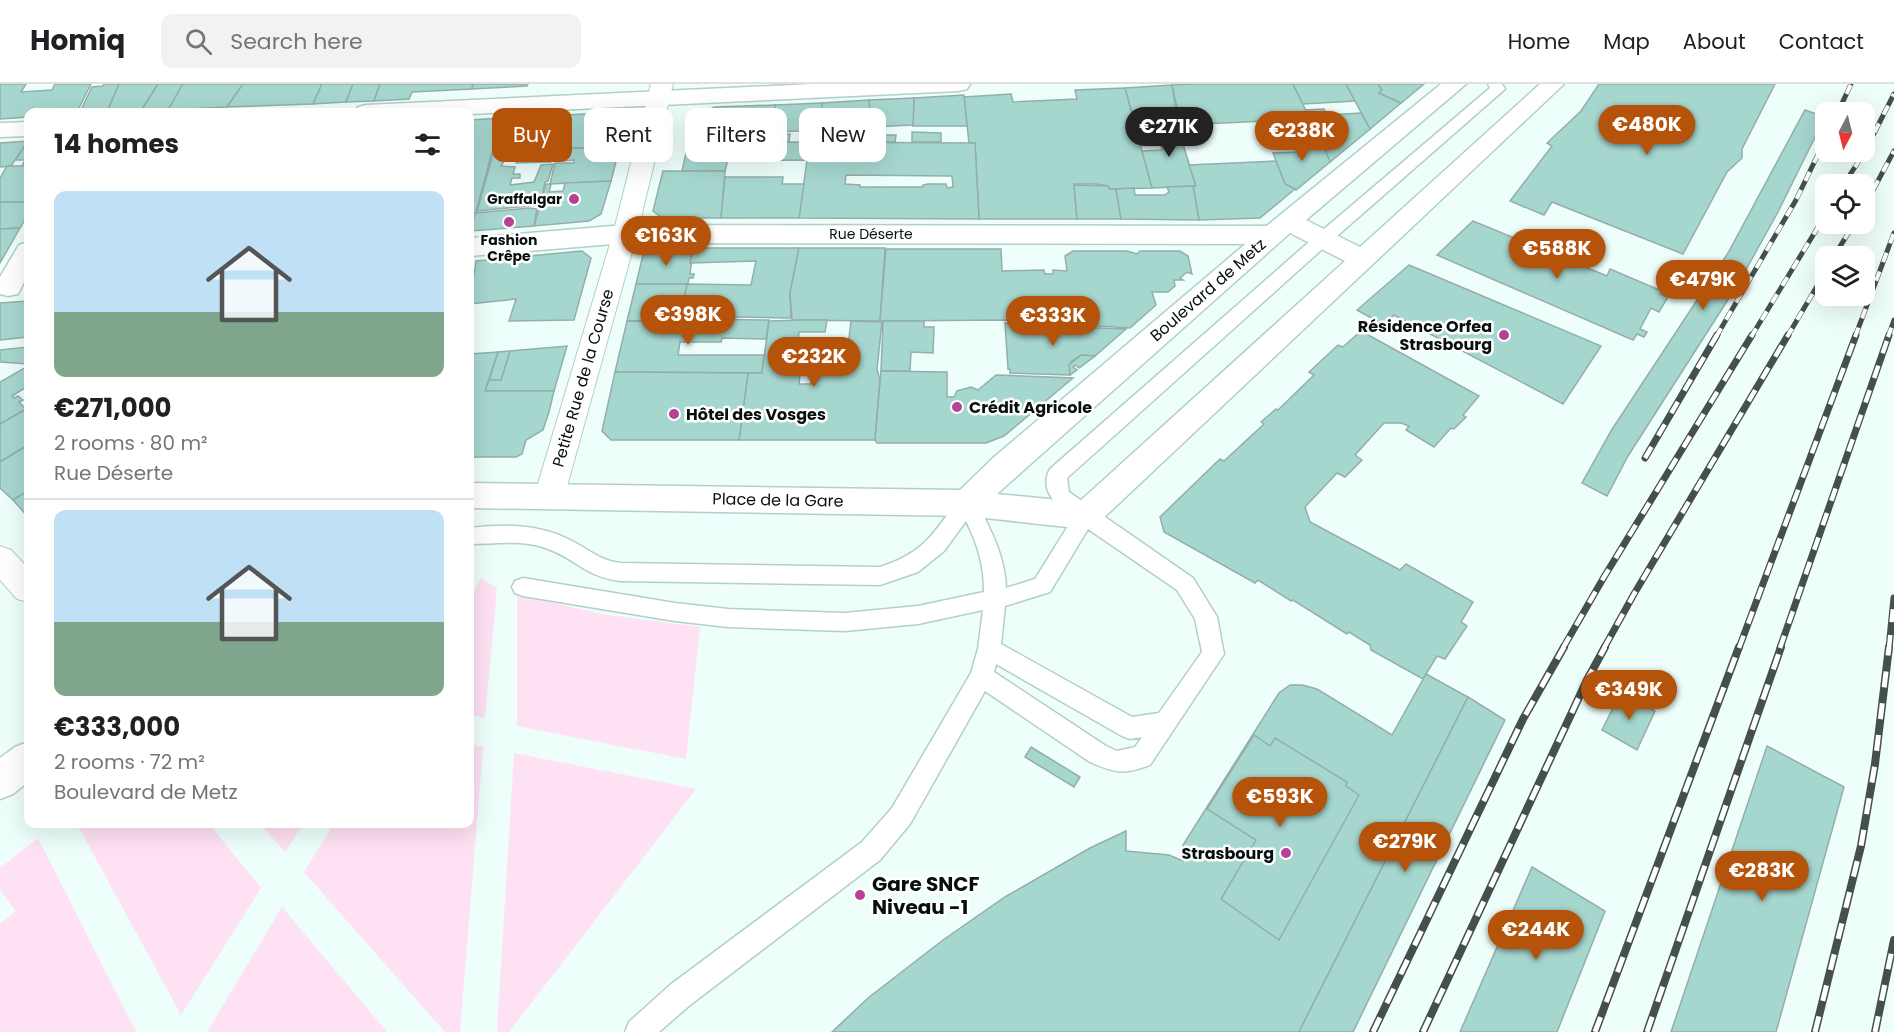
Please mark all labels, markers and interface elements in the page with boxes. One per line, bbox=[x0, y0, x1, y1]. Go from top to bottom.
search box bbox=[161, 14, 581, 68]
text: Homiq bbox=[30, 21, 125, 60]
icon: search bbox=[182, 25, 215, 58]
text: Search here bbox=[230, 26, 363, 57]
text: Home bbox=[1508, 27, 1570, 56]
text: Map bbox=[1603, 27, 1650, 56]
text: About bbox=[1683, 27, 1746, 56]
text: Contact bbox=[1779, 27, 1864, 56]
north arrow bbox=[1815, 102, 1875, 162]
map controls bbox=[1815, 102, 1875, 306]
pin: €480K bbox=[1605, 105, 1689, 156]
pin: €271K bbox=[1127, 107, 1211, 158]
chip: Buy bbox=[492, 108, 572, 162]
chip: Rent bbox=[584, 108, 673, 162]
chip: Filters bbox=[685, 108, 787, 162]
chip: New bbox=[799, 108, 886, 162]
text: €480K bbox=[1612, 110, 1682, 138]
pin: €238K bbox=[1260, 111, 1344, 162]
text: €271K bbox=[1139, 112, 1199, 140]
text: €238K bbox=[1269, 116, 1335, 144]
text: 14 homes bbox=[54, 126, 179, 162]
icon: filters bbox=[411, 128, 444, 161]
button: locate bbox=[1815, 174, 1875, 234]
place label: Graffalgar bbox=[487, 189, 562, 209]
marker: Graffalgar bbox=[567, 192, 581, 206]
marker: Fashion Crêpe bbox=[502, 215, 516, 229]
pin: €163K bbox=[624, 216, 708, 267]
text: €163K bbox=[635, 221, 697, 249]
street label: Rue Déserte bbox=[829, 224, 913, 244]
pin: €588K bbox=[1515, 229, 1599, 280]
icon: home bbox=[195, 230, 303, 338]
place label: Fashion Crêpe bbox=[481, 230, 537, 266]
street label: Boulevard de Metz bbox=[1145, 233, 1271, 347]
text: €588K bbox=[1523, 234, 1591, 262]
button: layers bbox=[1815, 246, 1875, 306]
pin: €479K bbox=[1661, 260, 1745, 311]
text: €479K bbox=[1670, 265, 1736, 293]
street label: Petite Rue de la Course bbox=[547, 286, 619, 470]
pin: €398K bbox=[646, 295, 730, 346]
pin: €333K bbox=[1011, 296, 1095, 347]
text: €398K bbox=[654, 300, 722, 328]
text: €333K bbox=[1020, 301, 1086, 329]
place label: Résidence Orfea Strasbourg bbox=[1358, 315, 1492, 356]
marker: Résidence Orfea Strasbourg bbox=[1497, 328, 1511, 342]
pin: €232K bbox=[772, 337, 856, 388]
text: €232K bbox=[782, 342, 846, 370]
text: €271,000 bbox=[54, 390, 172, 426]
place label: Crédit Agricole bbox=[969, 396, 1092, 419]
marker: Crédit Agricole bbox=[950, 400, 964, 414]
place label: Hôtel des Vosges bbox=[686, 403, 826, 426]
marker: Hôtel des Vosges bbox=[667, 407, 681, 421]
text: 2 rooms · 80 m² bbox=[54, 429, 208, 457]
text: Rue Déserte bbox=[54, 459, 173, 487]
street label: Place de la Gare bbox=[712, 487, 844, 513]
icon: home bbox=[195, 549, 303, 657]
pin: €349K bbox=[1587, 670, 1671, 721]
text: €349K bbox=[1595, 675, 1663, 703]
text: €333,000 bbox=[54, 709, 180, 745]
text: 2 rooms · 72 m² bbox=[54, 748, 205, 776]
pin: €593K bbox=[1238, 777, 1322, 828]
text: Boulevard de Metz bbox=[54, 778, 238, 806]
text: €593K bbox=[1246, 782, 1314, 810]
pin: €279K bbox=[1363, 822, 1447, 873]
text: €279K bbox=[1373, 827, 1437, 855]
place label: Strasbourg bbox=[1181, 842, 1274, 865]
marker: Strasbourg bbox=[1279, 846, 1293, 860]
pin: €283K bbox=[1720, 851, 1804, 902]
text: €283K bbox=[1729, 856, 1795, 884]
place label: Gare SNCF Niveau -1 bbox=[872, 870, 980, 921]
marker: Gare SNCF Niveau -1 bbox=[853, 888, 867, 902]
pin: €244K bbox=[1494, 910, 1578, 961]
text: €244K bbox=[1502, 915, 1570, 943]

